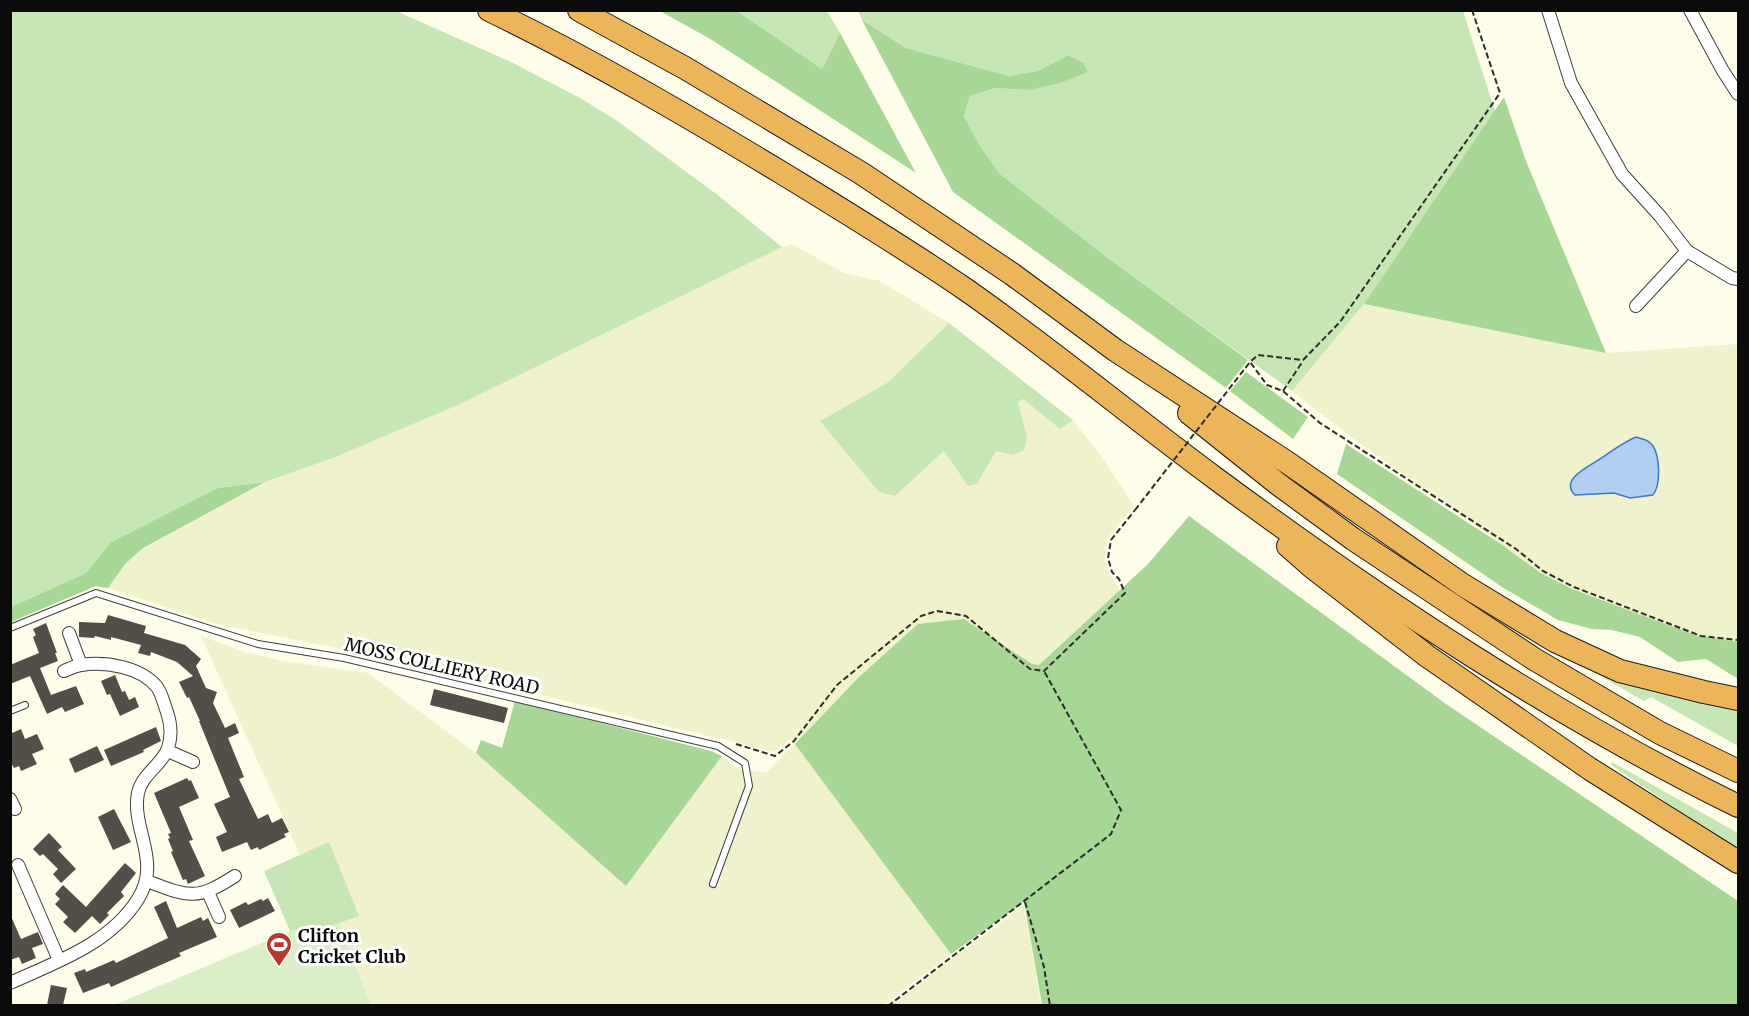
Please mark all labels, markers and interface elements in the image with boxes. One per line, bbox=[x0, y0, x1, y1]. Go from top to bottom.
street label: MOSS COLLIERY ROAD bbox=[342, 632, 542, 700]
place label: Clifton Cricket Club bbox=[298, 924, 406, 968]
sports icon: Clifton Cricket Club bbox=[264, 930, 294, 968]

